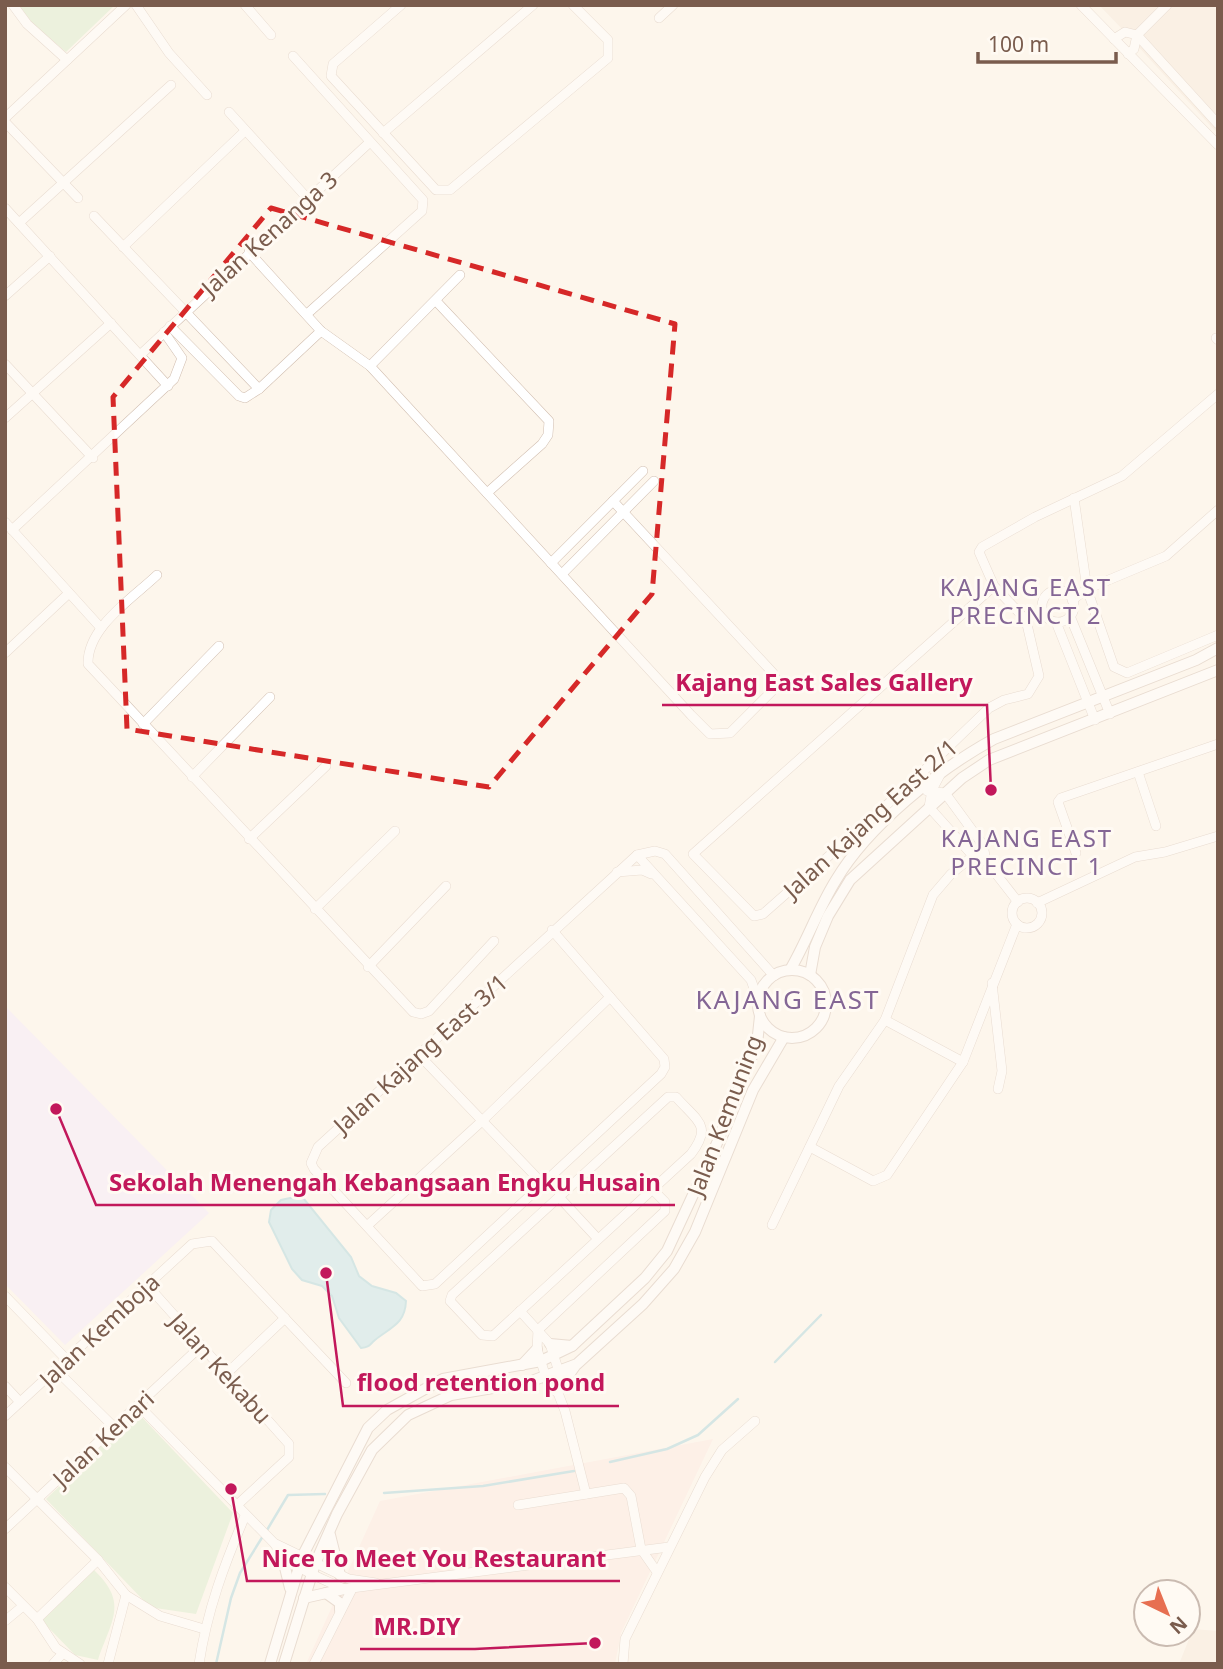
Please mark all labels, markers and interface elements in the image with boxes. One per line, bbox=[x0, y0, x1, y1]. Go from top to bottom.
scale bar bbox=[978, 21, 1116, 65]
text: 100 m bbox=[988, 30, 1049, 58]
street label: Jalan Kenanga 3 bbox=[193, 163, 344, 304]
district label: KAJANG EAST PRECINCT 2 bbox=[940, 570, 1112, 631]
callout: Kajang East Sales Gallery bbox=[662, 660, 987, 705]
text: Kajang East Sales Gallery bbox=[675, 665, 973, 698]
street label: Jalan Kajang East 2/1 bbox=[774, 731, 964, 906]
district label: KAJANG EAST PRECINCT 1 bbox=[941, 821, 1113, 882]
street label: Jalan Kajang East 3/1 bbox=[324, 966, 514, 1141]
district label: KAJANG EAST bbox=[696, 981, 880, 1017]
street label: Jalan Kemuning bbox=[678, 1030, 769, 1202]
callout: Sekolah Menengah Kebangsaan Engku Husain bbox=[96, 1160, 675, 1205]
text: Sekolah Menengah Kebangsaan Engku Husain bbox=[109, 1165, 661, 1198]
street label: Jalan Kemboja bbox=[30, 1266, 166, 1396]
street label: Jalan Kekabu bbox=[161, 1304, 279, 1430]
callout: flood retention pond bbox=[343, 1361, 619, 1406]
text: flood retention pond bbox=[357, 1365, 605, 1398]
street label: Jalan Kenari bbox=[44, 1383, 161, 1495]
callout: Nice To Meet You Restaurant bbox=[247, 1536, 620, 1581]
text: Nice To Meet You Restaurant bbox=[262, 1541, 606, 1574]
north arrow bbox=[1132, 1578, 1202, 1648]
callout: MR.DIY bbox=[360, 1604, 475, 1649]
text: MR.DIY bbox=[373, 1609, 461, 1642]
text: N bbox=[1164, 1611, 1193, 1640]

